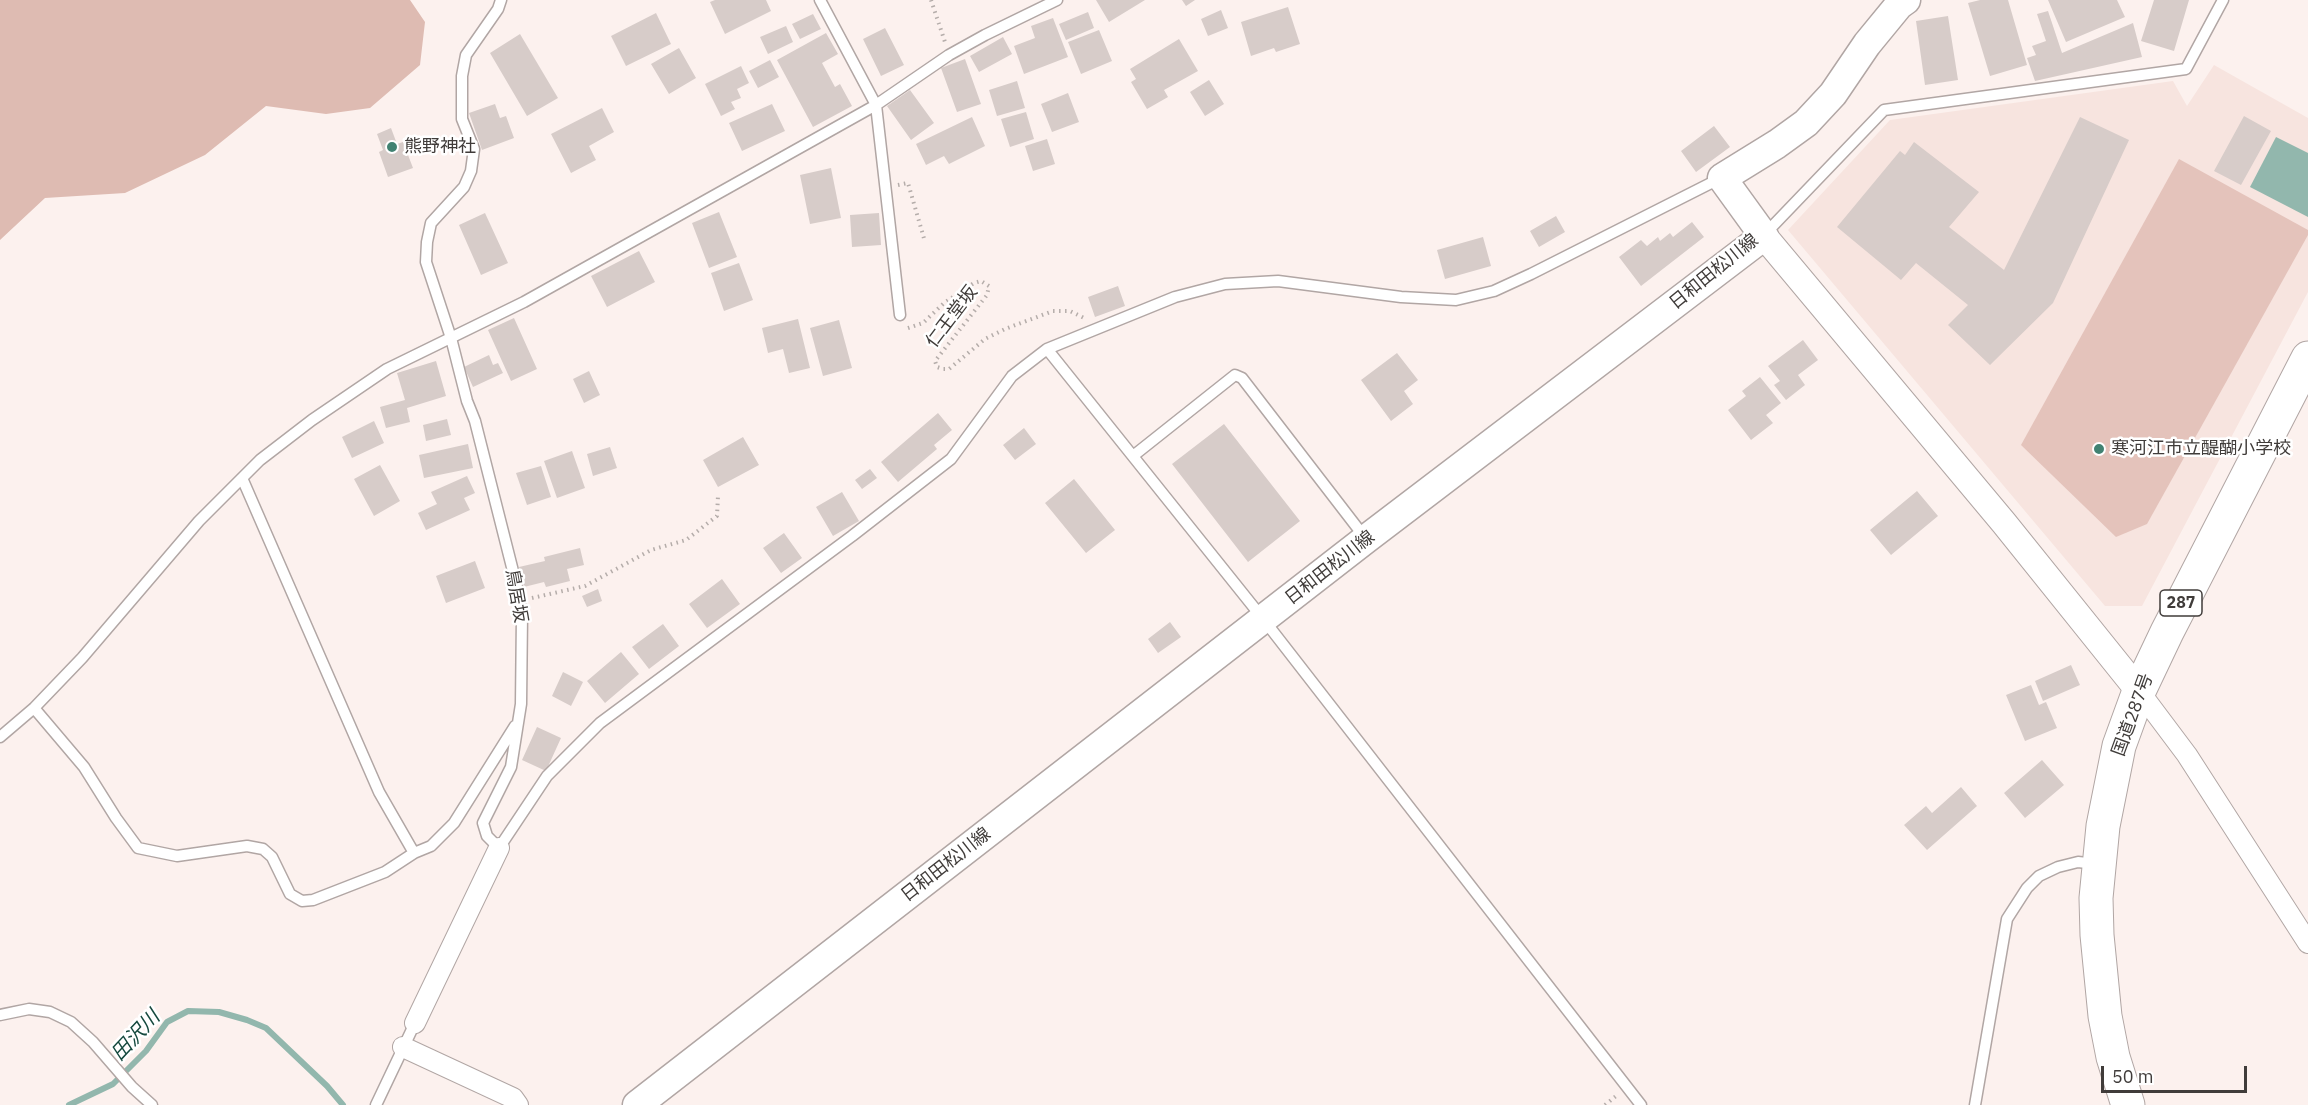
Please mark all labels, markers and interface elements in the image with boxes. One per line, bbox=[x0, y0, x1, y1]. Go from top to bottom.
place label: 熊野神社 bbox=[404, 136, 476, 158]
marker: 熊野神社 bbox=[385, 140, 399, 154]
street label: 日和田松川線 bbox=[1665, 230, 1763, 314]
street label: 仁王堂坂 bbox=[922, 282, 982, 352]
place label: 寒河江市立醍醐小学校 bbox=[2111, 438, 2291, 460]
marker: 寒河江市立醍醐小学校 bbox=[2092, 442, 2106, 456]
street label: 日和田松川線 bbox=[1281, 526, 1379, 610]
street label: 鳥居坂 bbox=[501, 568, 531, 624]
road number: 287 bbox=[2160, 590, 2202, 616]
street label: 国道287号 bbox=[2108, 671, 2158, 759]
street label: 日和田松川線 bbox=[897, 823, 995, 907]
water label: 田沢川 bbox=[107, 1006, 165, 1066]
scale bar bbox=[2104, 1054, 2250, 1092]
text: 50 m bbox=[2112, 1065, 2154, 1088]

